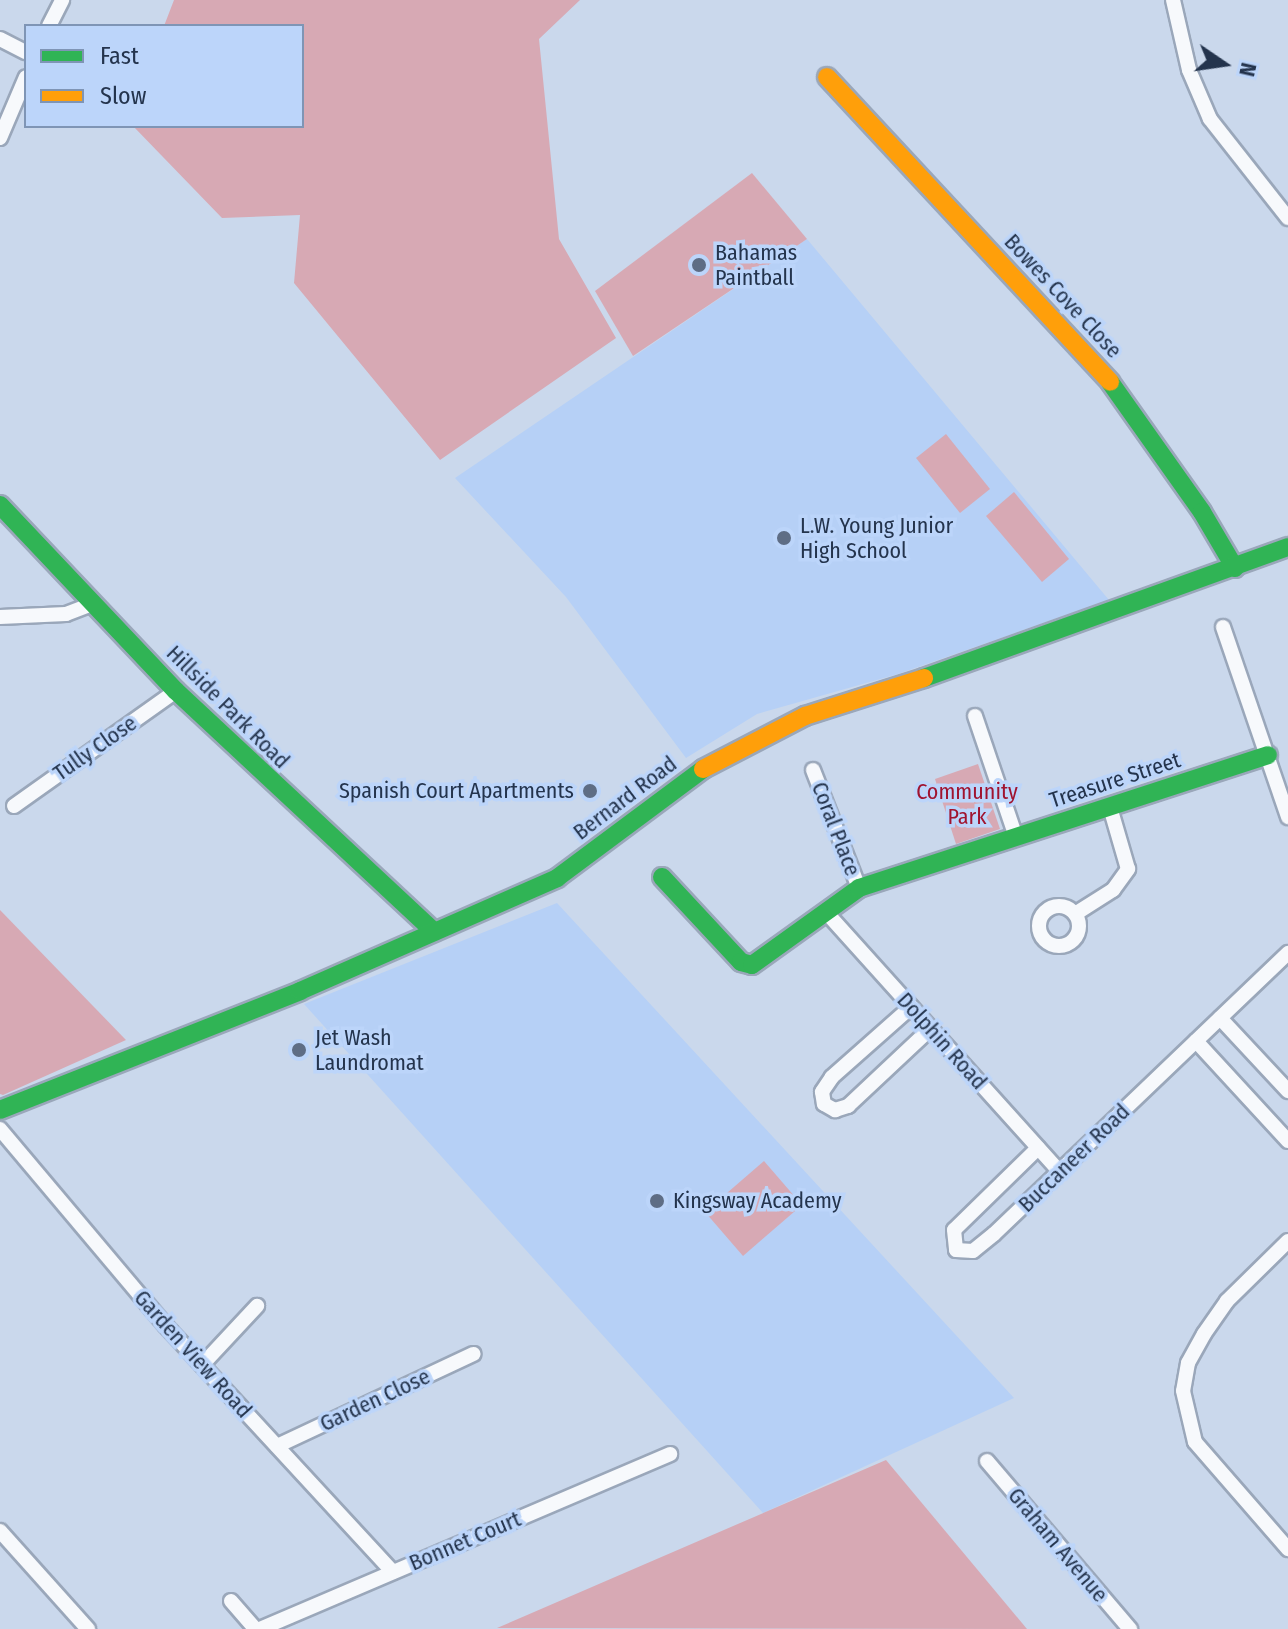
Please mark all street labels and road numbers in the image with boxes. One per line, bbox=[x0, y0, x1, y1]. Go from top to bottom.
street label: Bowes Cove Close bbox=[999, 229, 1127, 363]
street label: Hillside Park Road bbox=[161, 640, 295, 774]
street label: Tully Close bbox=[48, 710, 142, 786]
street label: Treasure Street bbox=[1046, 746, 1184, 814]
street label: Bernard Road bbox=[568, 751, 682, 845]
street label: Coral Place bbox=[806, 778, 866, 880]
street label: Dolphin Road bbox=[892, 987, 992, 1095]
street label: Buccaneer Road bbox=[1013, 1098, 1135, 1218]
street label: Garden View Road bbox=[129, 1285, 257, 1423]
street label: Garden Close bbox=[316, 1363, 434, 1437]
street label: Graham Avenue bbox=[1003, 1483, 1113, 1607]
street label: Bonnet Court bbox=[405, 1506, 525, 1576]

